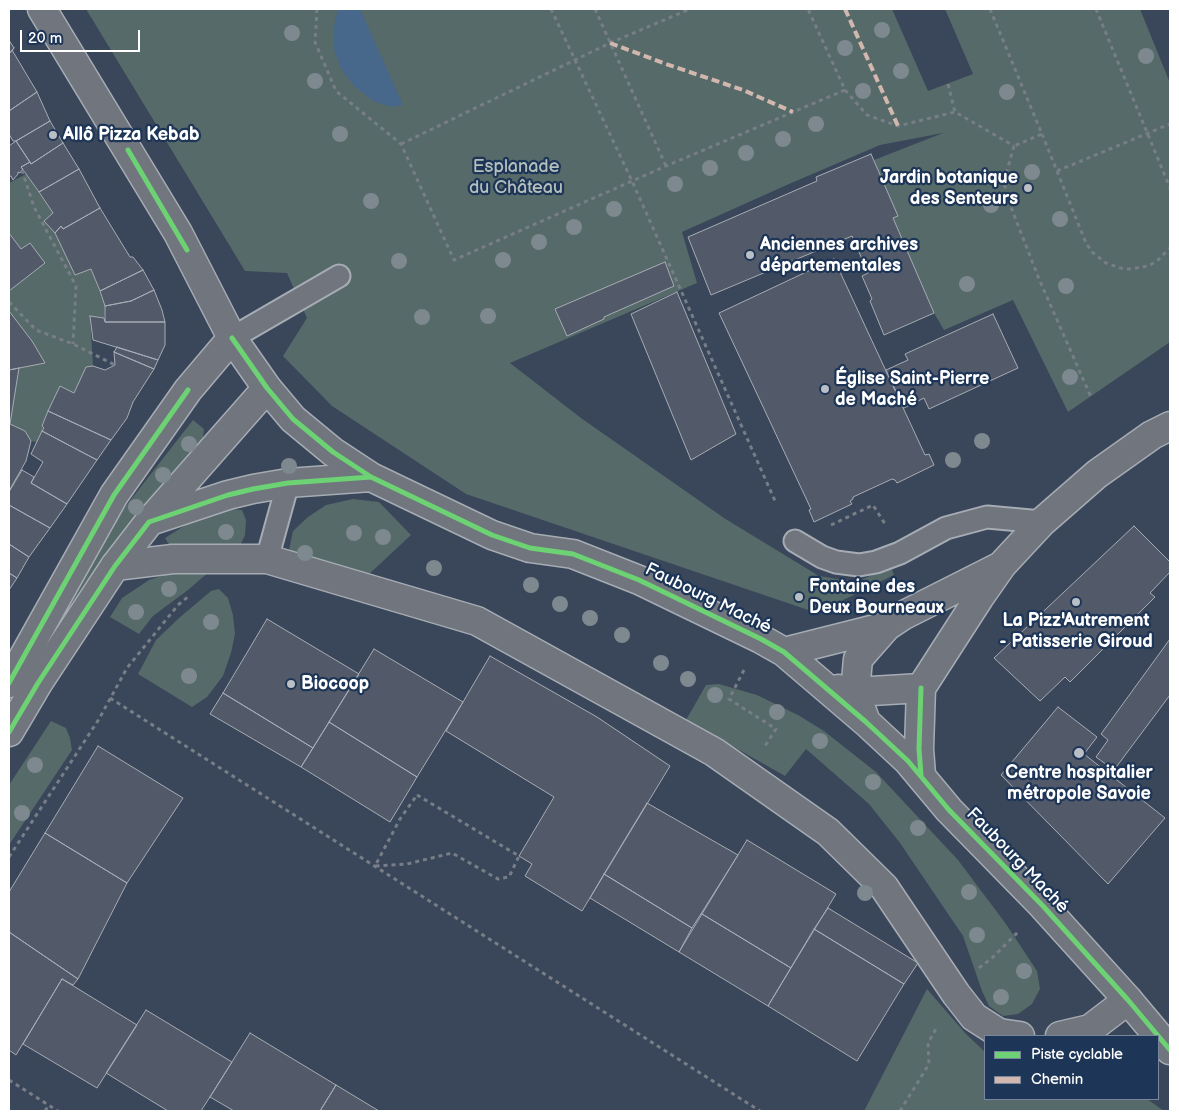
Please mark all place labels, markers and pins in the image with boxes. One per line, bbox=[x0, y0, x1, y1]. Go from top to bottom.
place label: Allô Pizza Kebab bbox=[63, 124, 200, 146]
marker: Allô Pizza Kebab bbox=[47, 129, 59, 141]
place label: Jardin botanique des Senteurs bbox=[880, 167, 1018, 210]
marker: Jardin botanique des Senteurs bbox=[1022, 182, 1034, 194]
place label: Anciennes archives départementales bbox=[760, 234, 918, 276]
marker: Anciennes archives départementales bbox=[744, 249, 756, 261]
place label: Église Saint-Pierre de Maché bbox=[835, 368, 989, 410]
marker: Église Saint-Pierre de Maché bbox=[819, 383, 831, 395]
place label: Fontaine des Deux Bourneaux bbox=[809, 576, 944, 618]
marker: Fontaine des Deux Bourneaux bbox=[793, 591, 805, 603]
marker: La Pizz'Autrement - Patisserie Giroud bbox=[1070, 596, 1082, 608]
place label: La Pizz'Autrement - Patisserie Giroud bbox=[999, 610, 1153, 652]
place label: Biocoop bbox=[301, 673, 369, 695]
marker: Biocoop bbox=[285, 678, 297, 690]
marker: Centre hospitalier métropole Savoie bbox=[1072, 746, 1086, 760]
place label: Centre hospitalier métropole Savoie bbox=[1005, 762, 1153, 804]

